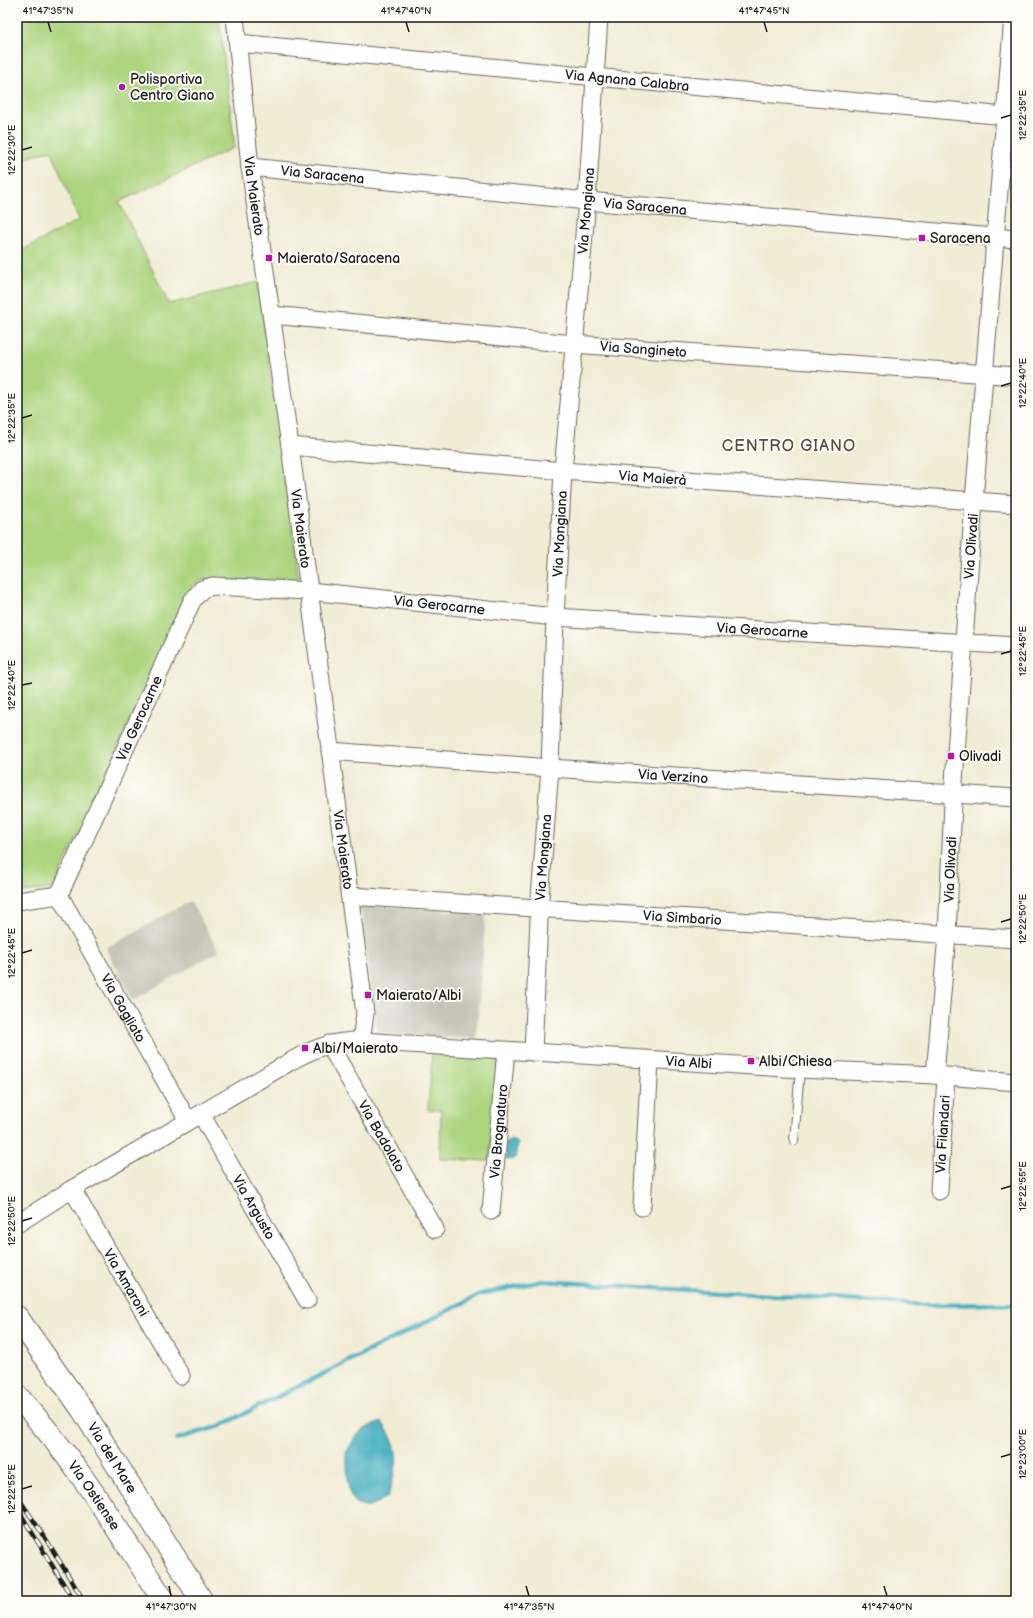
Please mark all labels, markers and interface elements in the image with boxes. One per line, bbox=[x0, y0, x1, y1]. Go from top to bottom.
text: 41°47'35"N bbox=[23, 5, 73, 17]
text: 41°47'40"N bbox=[380, 5, 432, 17]
text: 41°47'45"N bbox=[739, 5, 789, 17]
street label: Via Agnana Calabra bbox=[564, 66, 690, 95]
place label: Polisportiva Centro Giano bbox=[130, 71, 215, 104]
marker: Polisportiva Centro Giano bbox=[117, 82, 127, 92]
text: 12°22'35"E bbox=[1017, 89, 1029, 140]
text: 12°22'30"E bbox=[6, 124, 18, 175]
street label: Via Maierato bbox=[240, 156, 268, 237]
street label: Via Saracena bbox=[280, 162, 365, 188]
street label: Via Mongiana bbox=[574, 167, 598, 255]
street label: Via Saracena bbox=[602, 194, 688, 219]
place label: Saracena bbox=[930, 230, 991, 247]
marker: Saracena bbox=[917, 233, 927, 243]
place label: Maierato/Saracena bbox=[277, 250, 400, 267]
marker: Maierato/Saracena bbox=[264, 253, 274, 263]
street label: Via Sangineto bbox=[599, 338, 688, 361]
text: 12°22'40"E bbox=[1017, 357, 1029, 408]
text: 12°22'35"E bbox=[6, 392, 18, 443]
district label: CENTRO GIANO bbox=[722, 437, 856, 456]
street label: Via Maierà bbox=[618, 467, 687, 489]
street label: Via Maierato bbox=[287, 488, 314, 569]
street label: Via Mongiana bbox=[549, 490, 571, 578]
street label: Via Olivadi bbox=[960, 513, 982, 580]
street label: Via Gerocarne bbox=[393, 592, 486, 619]
street label: Via Gerocarne bbox=[716, 619, 809, 642]
text: 12°22'45"E bbox=[1017, 625, 1029, 676]
text: 12°22'40"E bbox=[6, 659, 18, 710]
street label: Via Gerocarne bbox=[113, 673, 166, 764]
place label: Olivadi bbox=[959, 748, 1001, 765]
marker: Olivadi bbox=[946, 751, 956, 761]
street label: Via Verzino bbox=[637, 766, 709, 787]
street label: Via Maierato bbox=[329, 809, 357, 891]
street label: Via Mongiana bbox=[532, 813, 555, 901]
street label: Via Olivadi bbox=[940, 836, 960, 903]
text: 12°22'50"E bbox=[1017, 894, 1029, 944]
street label: Via Simbario bbox=[642, 907, 722, 929]
text: 12°22'45"E bbox=[6, 927, 18, 978]
street label: Via Gagliato bbox=[97, 971, 149, 1046]
place label: Maierato/Albi bbox=[376, 987, 461, 1004]
marker: Maierato/Albi bbox=[363, 990, 373, 1000]
place label: Albi/Maierato bbox=[313, 1040, 398, 1057]
marker: Albi/Maierato bbox=[300, 1043, 310, 1053]
street label: Via Albi bbox=[665, 1052, 712, 1072]
place label: Albi/Chiesa bbox=[759, 1053, 832, 1070]
marker: Albi/Chiesa bbox=[746, 1056, 756, 1066]
street label: Via Brognaturo bbox=[486, 1083, 512, 1179]
street label: Via Filandari bbox=[932, 1094, 954, 1174]
street label: Via Badolato bbox=[354, 1097, 409, 1175]
text: 12°22'55"E bbox=[1017, 1161, 1029, 1211]
street label: Via Argusto bbox=[228, 1172, 279, 1243]
text: 12°22'50"E bbox=[6, 1196, 18, 1246]
street label: Via Amaroni bbox=[100, 1246, 152, 1320]
street label: Via del Mare bbox=[84, 1419, 140, 1496]
text: 12°23'00"E bbox=[1017, 1428, 1029, 1479]
street label: Via Ostiense bbox=[64, 1458, 124, 1533]
text: 12°22'55"E bbox=[6, 1464, 18, 1514]
text: 41°47'30"N bbox=[145, 1601, 197, 1613]
text: 41°47'35"N bbox=[504, 1601, 554, 1613]
text: 41°47'40"N bbox=[861, 1601, 913, 1613]

